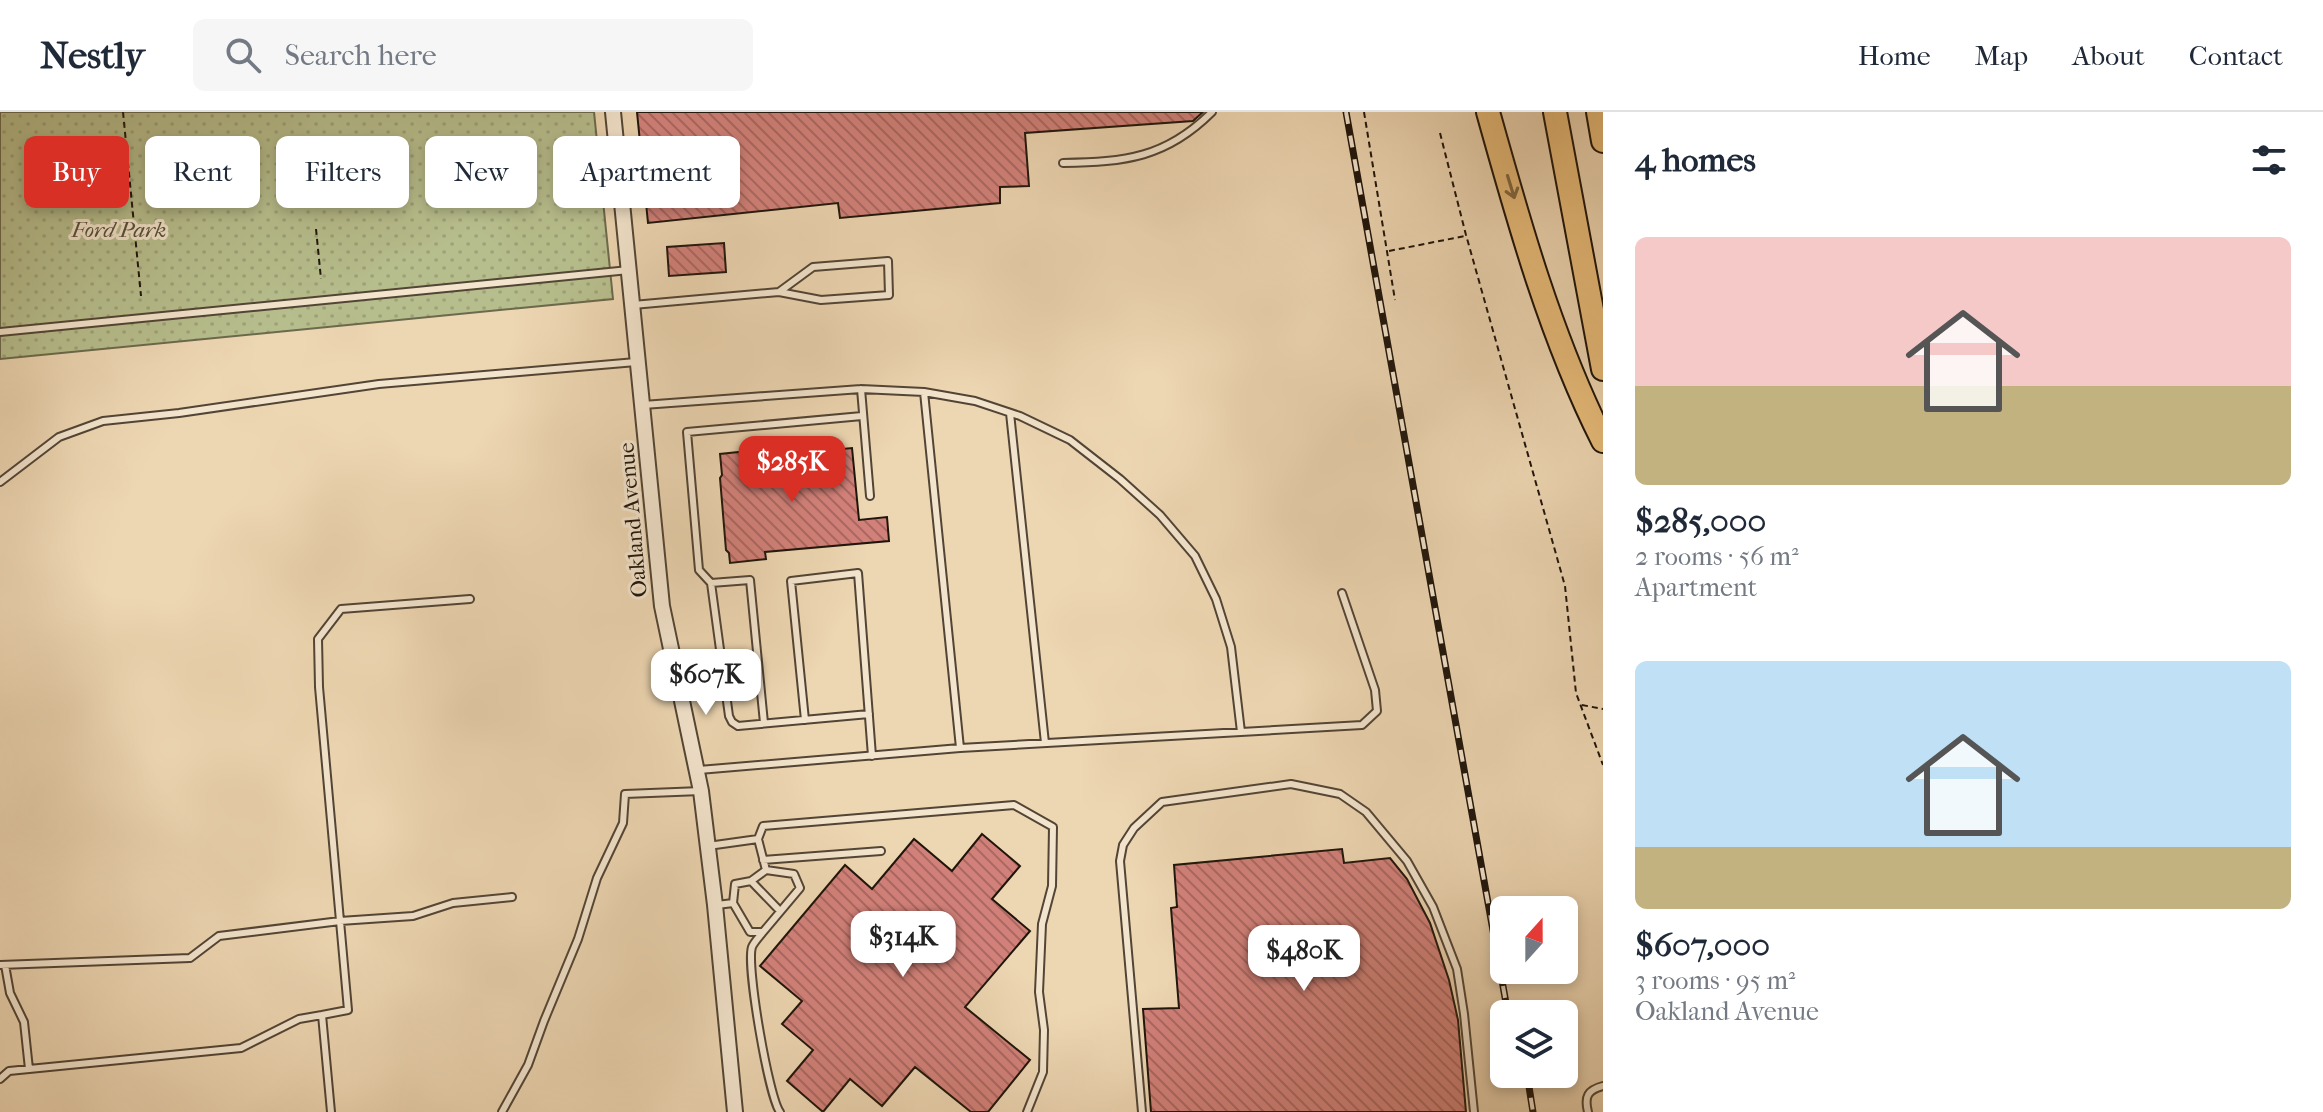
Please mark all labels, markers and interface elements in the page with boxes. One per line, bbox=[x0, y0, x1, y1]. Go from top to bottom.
search box bbox=[193, 19, 753, 91]
text: Nestly bbox=[40, 33, 145, 78]
icon: search bbox=[221, 33, 265, 77]
text: Search here bbox=[285, 38, 437, 73]
text: Home bbox=[1858, 39, 1931, 72]
text: Map bbox=[1975, 39, 2028, 72]
text: About bbox=[2072, 39, 2145, 72]
text: Contact bbox=[2189, 39, 2283, 72]
chip: Buy bbox=[24, 136, 129, 208]
chip: Rent bbox=[145, 136, 260, 208]
chip: Filters bbox=[276, 136, 409, 208]
chip: New bbox=[425, 136, 537, 208]
chip: Apartment bbox=[553, 136, 740, 208]
icon: filters bbox=[2247, 138, 2291, 182]
text: 4 homes bbox=[1635, 140, 1756, 180]
one-way arrow bbox=[1504, 173, 1519, 199]
park label: Ford Park bbox=[71, 217, 166, 243]
icon: home bbox=[1891, 289, 2035, 433]
pin: $285K bbox=[736, 436, 848, 504]
street label: Oakland Avenue bbox=[613, 441, 653, 599]
text: $285K bbox=[757, 446, 827, 477]
text: $285,000 bbox=[1635, 501, 1766, 541]
text: 2 rooms · 56 m² bbox=[1635, 541, 1799, 572]
text: Apartment bbox=[1635, 572, 1757, 603]
pin: $607K bbox=[650, 649, 762, 717]
text: $607K bbox=[669, 659, 743, 690]
icon: home bbox=[1891, 713, 2035, 857]
north arrow bbox=[1490, 896, 1578, 984]
map controls bbox=[1490, 896, 1578, 1088]
pin: $314K bbox=[847, 911, 959, 979]
text: $314K bbox=[869, 921, 937, 952]
pin: $480K bbox=[1248, 925, 1360, 993]
text: $607,000 bbox=[1635, 925, 1770, 965]
text: $480K bbox=[1266, 935, 1342, 966]
text: 3 rooms · 95 m² bbox=[1635, 965, 1795, 996]
text: Oakland Avenue bbox=[1635, 996, 1819, 1027]
button: layers bbox=[1490, 1000, 1578, 1088]

